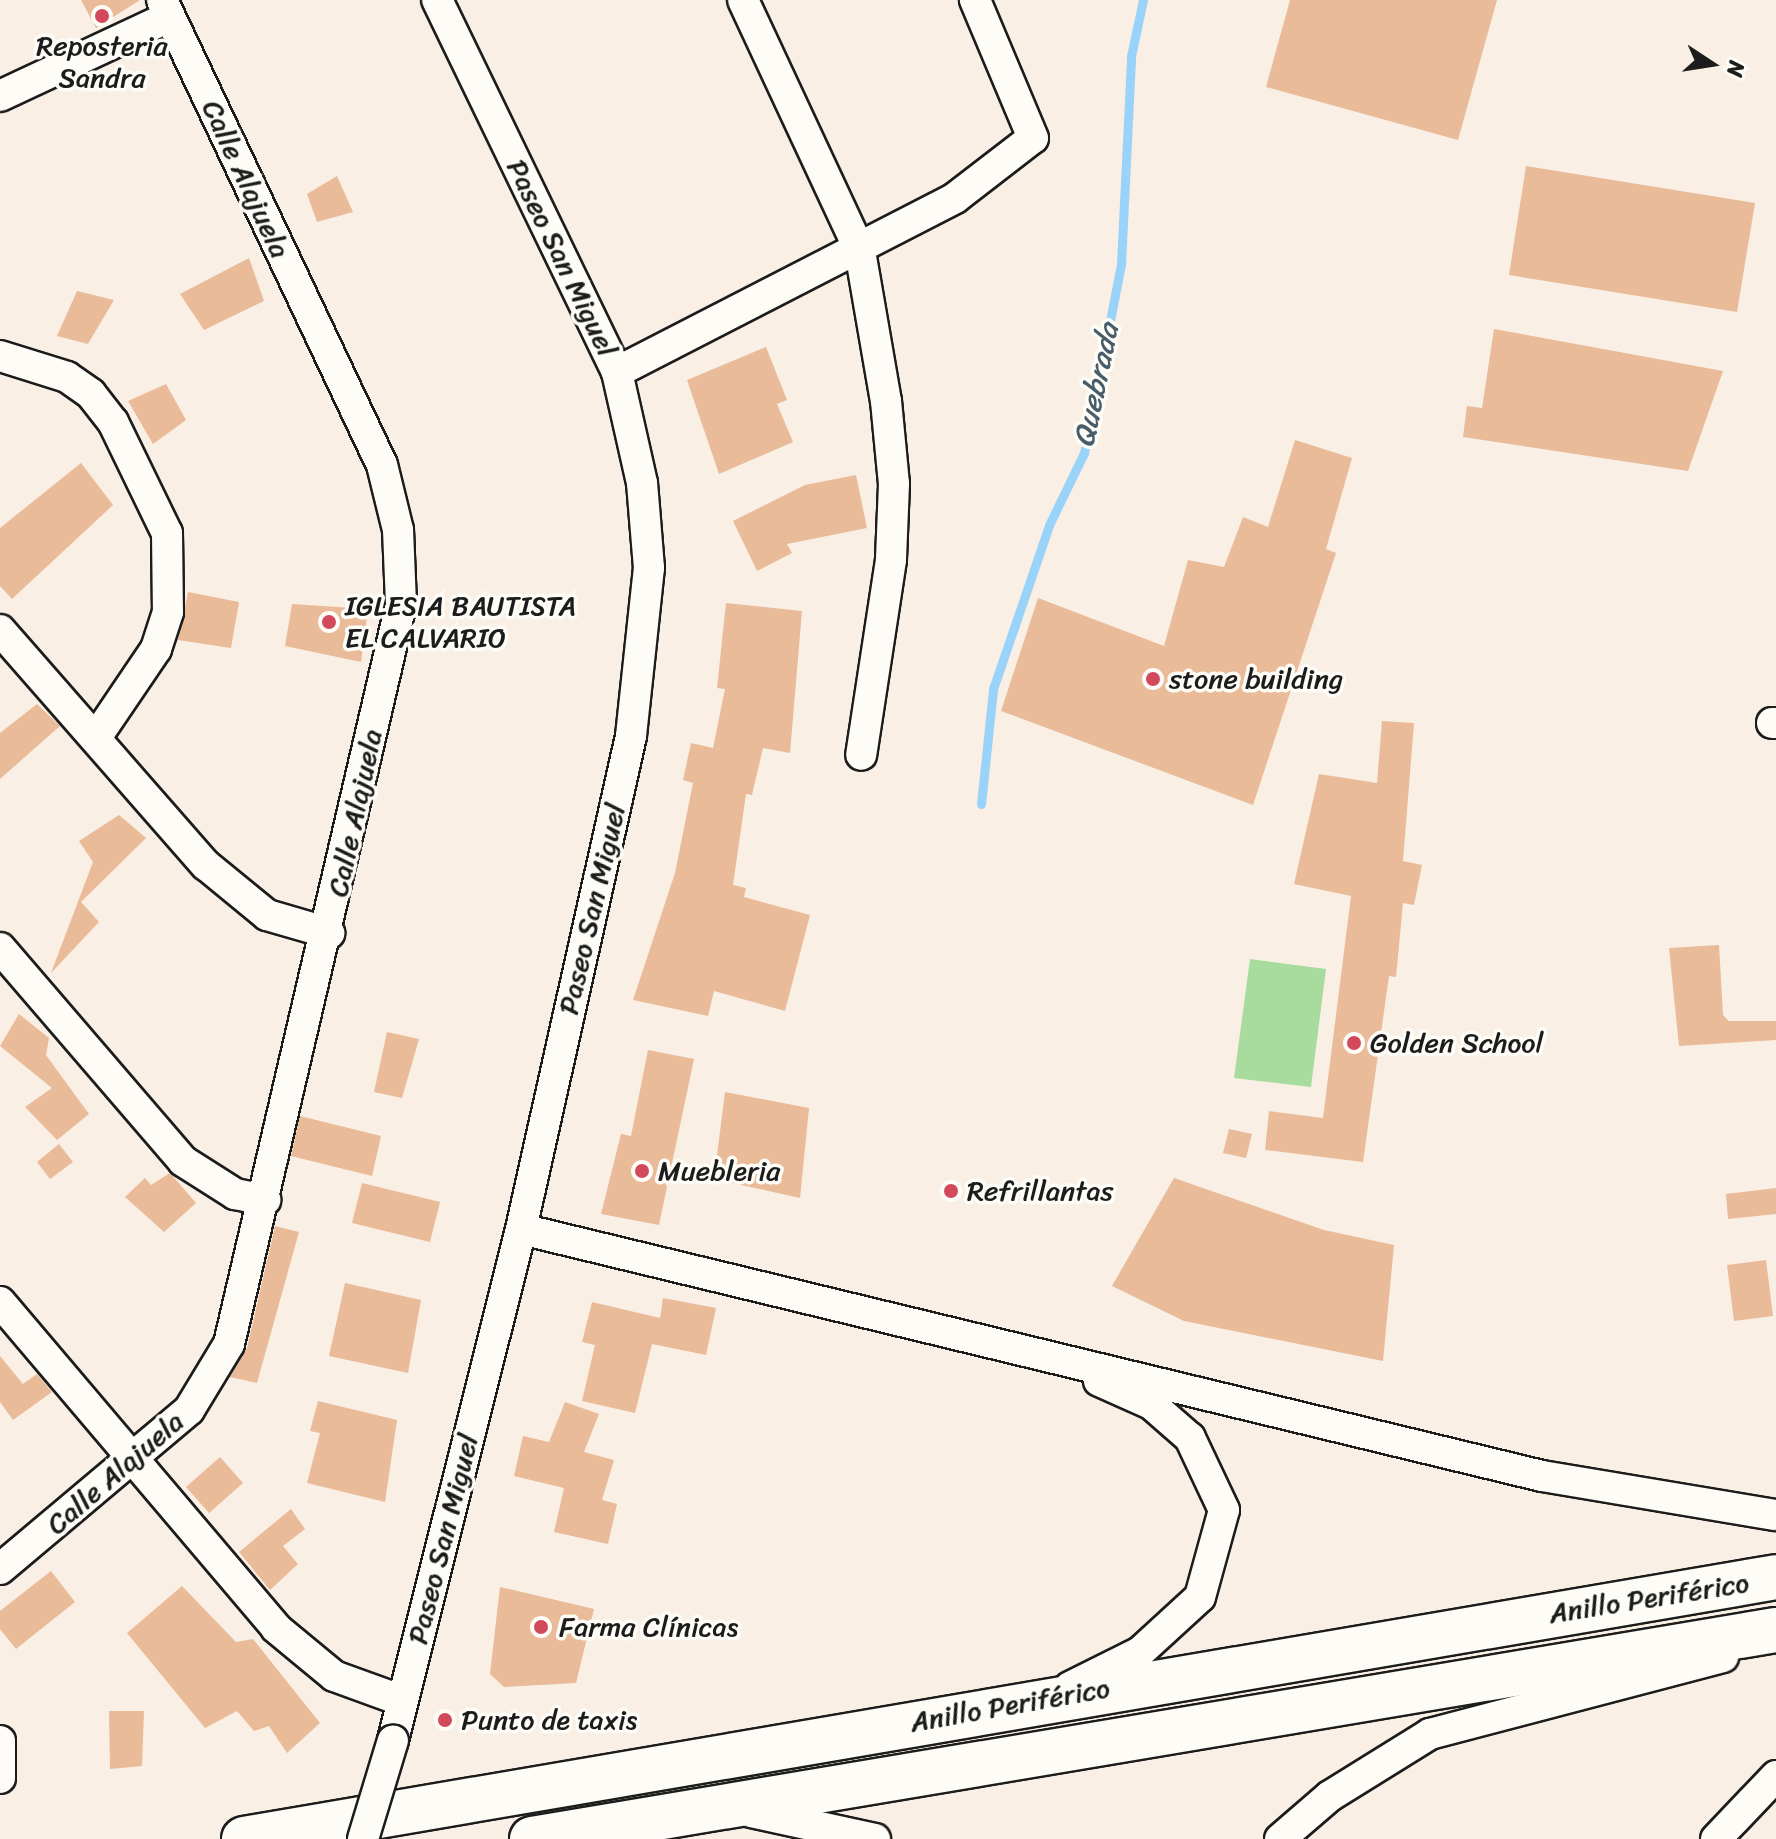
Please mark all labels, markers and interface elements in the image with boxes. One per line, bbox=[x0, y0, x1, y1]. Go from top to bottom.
marker: Reposteria Sandra bbox=[93, 7, 111, 25]
north arrow bbox=[1672, 24, 1752, 104]
place label: Reposteria Sandra bbox=[36, 29, 168, 95]
text: N bbox=[1715, 58, 1757, 81]
street label: Calle Alajuela bbox=[195, 95, 297, 263]
street label: Paseo San Miguel bbox=[500, 154, 624, 362]
water label: Quebrada bbox=[1065, 320, 1127, 450]
place label: IGLESIA BAUTISTA EL CALVARIO bbox=[345, 589, 575, 655]
marker: IGLESIA BAUTISTA EL CALVARIO bbox=[320, 613, 338, 631]
place label: stone building bbox=[1169, 662, 1343, 696]
marker: stone building bbox=[1144, 670, 1162, 688]
street label: Calle Alajuela bbox=[321, 727, 389, 899]
street label: Paseo San Miguel bbox=[551, 801, 633, 1017]
place label: Golden School bbox=[1370, 1026, 1544, 1060]
marker: Golden School bbox=[1345, 1034, 1363, 1052]
place label: Muebleria bbox=[658, 1154, 780, 1188]
marker: Muebleria bbox=[633, 1162, 651, 1180]
place label: Refrillantas bbox=[967, 1174, 1113, 1208]
marker: Refrillantas bbox=[942, 1182, 960, 1200]
street label: Calle Alajuela bbox=[40, 1405, 190, 1541]
street label: Paseo San Miguel bbox=[401, 1431, 485, 1647]
street label: Anillo Periférico bbox=[1546, 1566, 1752, 1630]
place label: Farma Clínicas bbox=[559, 1610, 740, 1644]
marker: Farma Clínicas bbox=[530, 1616, 552, 1638]
street label: Anillo Periférico bbox=[907, 1671, 1113, 1739]
place label: Punto de taxis bbox=[461, 1703, 638, 1737]
marker: Punto de taxis bbox=[436, 1711, 454, 1729]

